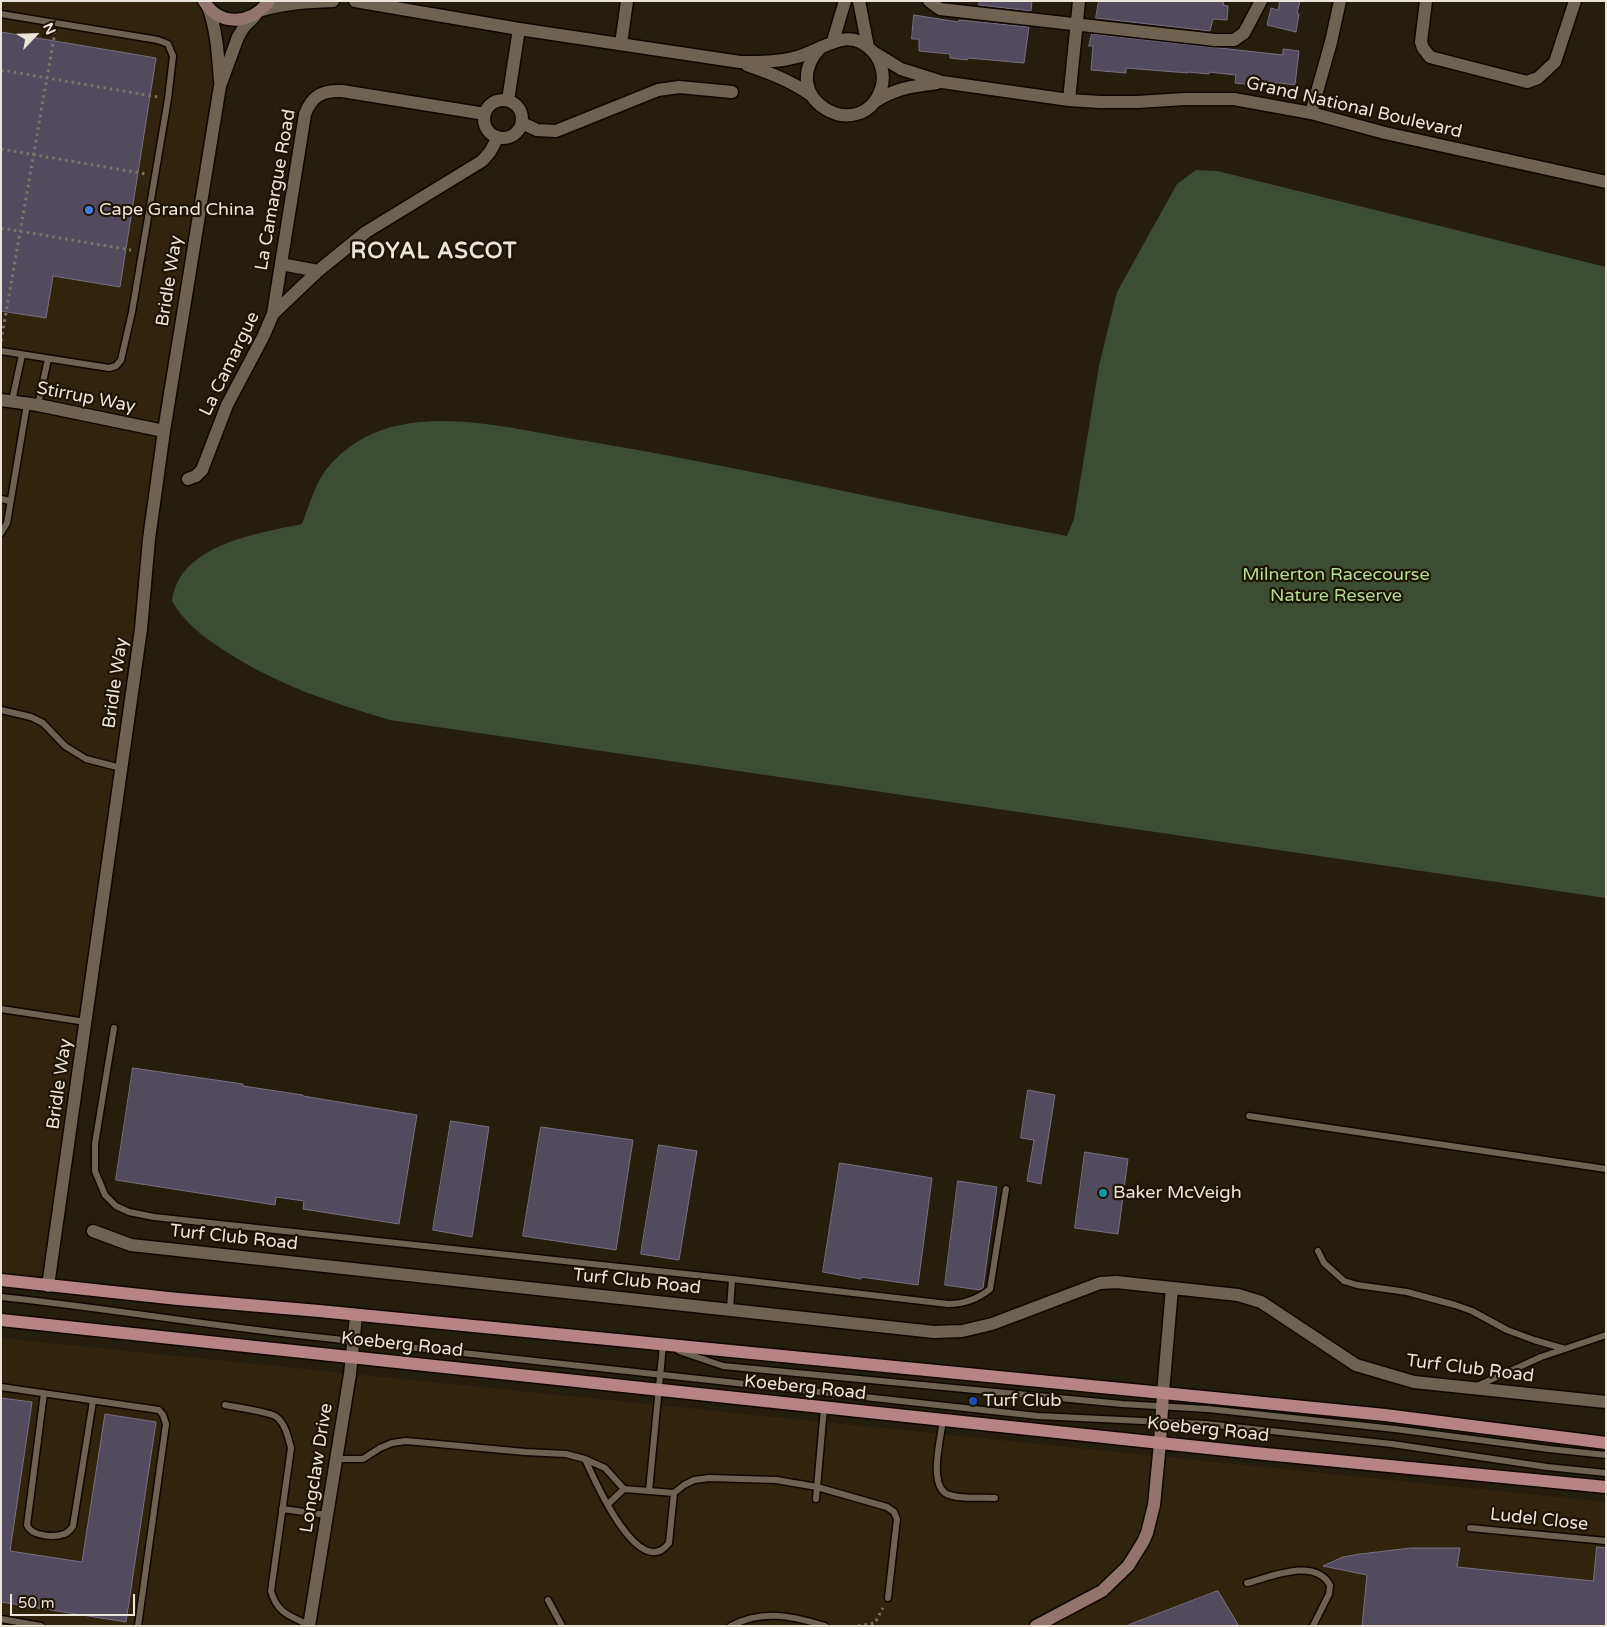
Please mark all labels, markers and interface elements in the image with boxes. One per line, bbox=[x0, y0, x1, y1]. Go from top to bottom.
north arrow bbox=[10, 10, 60, 60]
text: N bbox=[39, 20, 59, 37]
street label: Grand National Boulevard bbox=[1244, 73, 1464, 143]
street label: La Camargue Road bbox=[251, 108, 301, 272]
place label: Cape Grand China bbox=[99, 199, 255, 221]
marker: Cape Grand China bbox=[83, 204, 95, 216]
street label: Bridle Way bbox=[152, 234, 188, 328]
district label: ROYAL ASCOT bbox=[349, 239, 519, 265]
street label: La Camargue bbox=[195, 308, 265, 420]
street label: Stirrup Way bbox=[35, 378, 137, 418]
park label: Milnerton Racecourse Nature Reserve bbox=[1242, 564, 1430, 606]
street label: Bridle Way bbox=[99, 636, 133, 730]
street label: Bridle Way bbox=[43, 1037, 77, 1131]
place label: Baker McVeigh bbox=[1113, 1182, 1242, 1204]
marker: Baker McVeigh bbox=[1097, 1187, 1109, 1199]
street label: Turf Club Road bbox=[169, 1221, 299, 1255]
street label: Turf Club Road bbox=[572, 1265, 702, 1299]
street label: Koeberg Road bbox=[340, 1328, 464, 1362]
street label: Turf Club Road bbox=[1405, 1350, 1535, 1388]
street label: Koeberg Road bbox=[743, 1371, 867, 1405]
place label: Turf Club bbox=[983, 1390, 1062, 1412]
marker: Turf Club bbox=[967, 1395, 979, 1407]
street label: Longclaw Drive bbox=[296, 1402, 338, 1534]
street label: Koeberg Road bbox=[1146, 1413, 1270, 1447]
street label: Ludel Close bbox=[1489, 1504, 1589, 1536]
scale bar bbox=[12, 1584, 138, 1616]
text: 50 m bbox=[18, 1594, 55, 1612]

